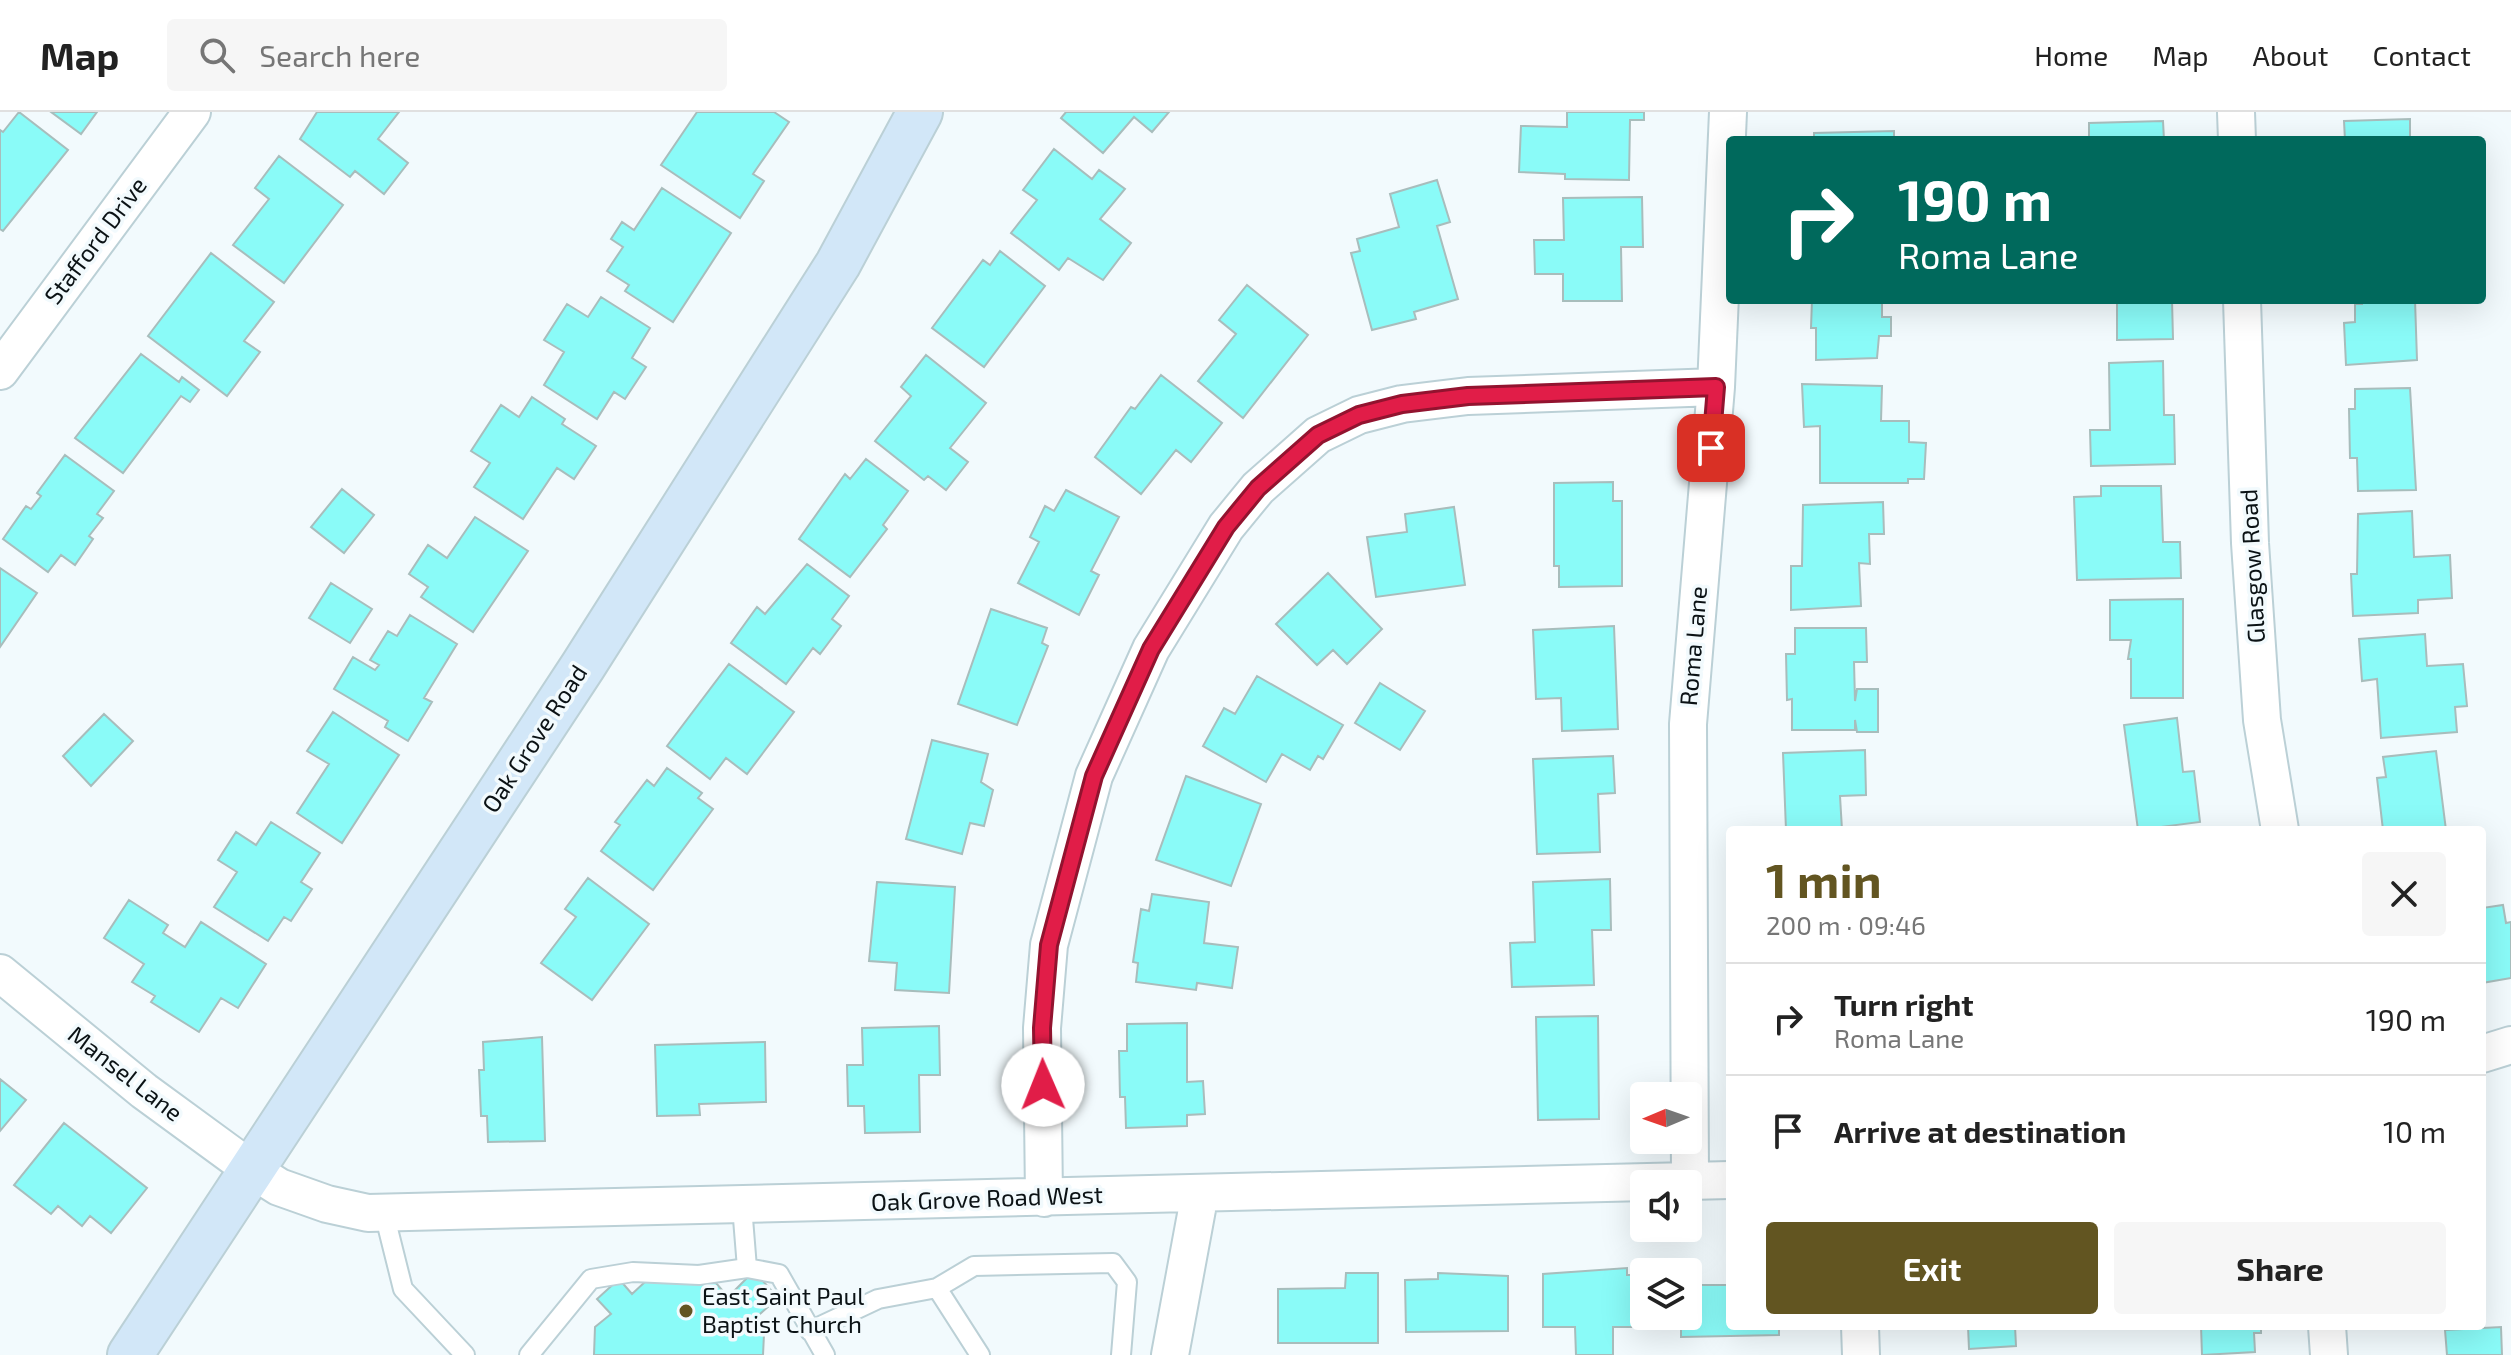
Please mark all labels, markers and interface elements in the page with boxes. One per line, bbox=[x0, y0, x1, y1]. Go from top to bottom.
search box bbox=[167, 19, 727, 91]
text: Map bbox=[40, 32, 119, 78]
icon: search bbox=[195, 33, 239, 77]
text: Search here bbox=[259, 37, 420, 73]
text: Home bbox=[2034, 38, 2108, 72]
text: Map bbox=[2152, 38, 2209, 72]
text: About bbox=[2253, 38, 2328, 72]
text: Contact bbox=[2372, 38, 2471, 72]
text: 190 m bbox=[1898, 165, 2052, 232]
icon: right bbox=[1766, 168, 1870, 272]
street label: Stafford Drive bbox=[38, 171, 152, 309]
text: Roma Lane bbox=[1898, 233, 2078, 276]
pin bbox=[1677, 414, 1745, 482]
icon: arrive bbox=[1689, 426, 1733, 470]
street label: Glasgow Road bbox=[2233, 488, 2270, 644]
street label: Roma Lane bbox=[1673, 585, 1712, 707]
street label: Oak Grove Road bbox=[475, 659, 592, 818]
text: 1 min bbox=[1766, 850, 1882, 908]
button: close bbox=[2362, 852, 2446, 936]
text: 200 m · 09:46 bbox=[1766, 909, 1926, 940]
text: Turn right bbox=[1834, 986, 1974, 1022]
icon: right bbox=[1766, 997, 1810, 1041]
text: 190 m bbox=[2366, 1001, 2446, 1037]
street label: Mansel Lane bbox=[63, 1019, 189, 1127]
text: Roma Lane bbox=[1834, 1022, 1964, 1053]
position arrow bbox=[1001, 1043, 1085, 1127]
north arrow bbox=[1630, 1082, 1702, 1154]
map controls bbox=[1630, 1082, 1702, 1330]
icon: arrive bbox=[1766, 1109, 1810, 1153]
text: Arrive at destination bbox=[1834, 1113, 2126, 1149]
text: 10 m bbox=[2383, 1113, 2446, 1149]
button: sound bbox=[1630, 1170, 1702, 1242]
street label: Oak Grove Road West bbox=[870, 1179, 1103, 1216]
button: Exit bbox=[1766, 1222, 2098, 1314]
button: Share bbox=[2114, 1222, 2446, 1314]
button: layers bbox=[1630, 1258, 1702, 1330]
place label: East Saint Paul Baptist Church bbox=[702, 1281, 864, 1338]
marker: East Saint Paul Baptist Church bbox=[677, 1302, 695, 1320]

